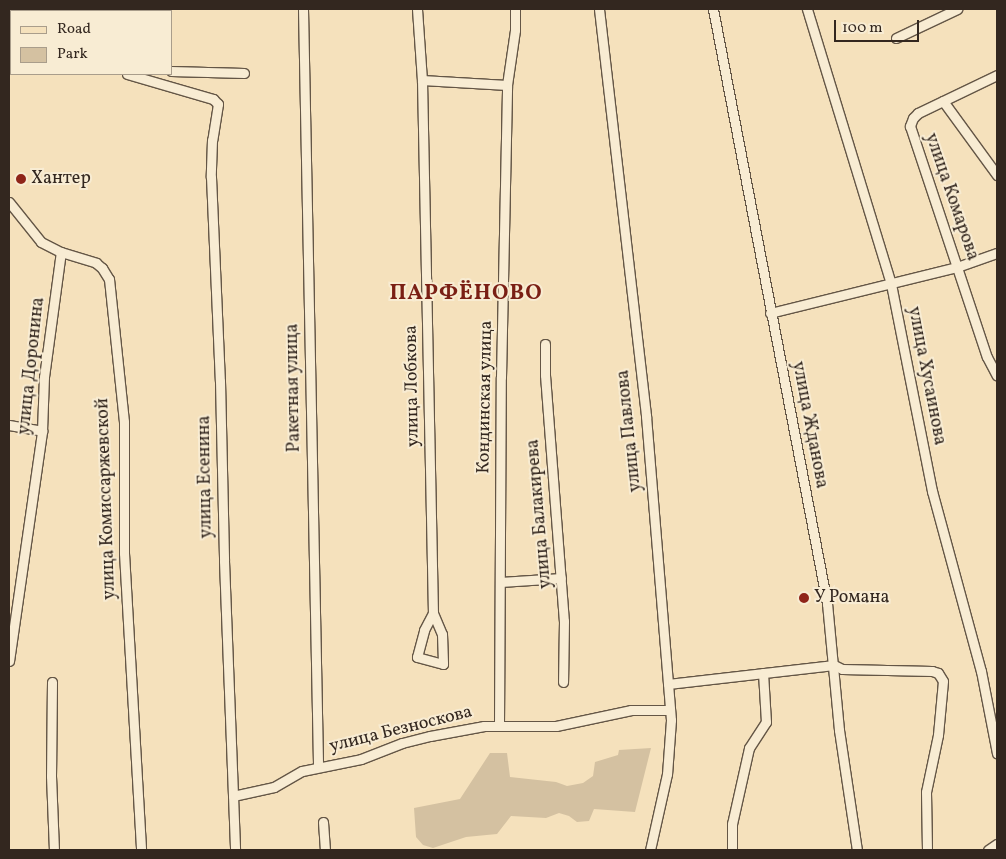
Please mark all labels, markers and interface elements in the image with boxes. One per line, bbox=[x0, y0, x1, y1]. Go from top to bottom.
legend bbox=[10, 10, 172, 75]
scale bar bbox=[836, 10, 921, 42]
text: 100 m bbox=[842, 18, 882, 39]
text: Road bbox=[57, 19, 91, 40]
text: Park bbox=[57, 44, 88, 65]
street label: улица Комарова bbox=[919, 130, 983, 264]
place label: Хантер bbox=[31, 168, 91, 190]
marker: Хантер bbox=[15, 173, 27, 185]
district label: ПАРФЁНОВО bbox=[388, 281, 544, 307]
street label: улица Доронина bbox=[14, 296, 50, 436]
street label: улица Хусаинова bbox=[902, 305, 950, 447]
street label: Кондинская улица bbox=[474, 320, 498, 474]
street label: Ракетная улица bbox=[282, 323, 306, 453]
street label: улица Лобкова bbox=[401, 325, 425, 447]
street label: улица Жданова bbox=[786, 360, 832, 490]
street label: улица Павлова bbox=[613, 369, 647, 493]
street label: улица Комиссаржевской bbox=[93, 398, 121, 600]
street label: улица Есенина bbox=[194, 415, 218, 539]
street label: улица Балакирева bbox=[523, 438, 557, 590]
place label: У Романа bbox=[814, 587, 890, 609]
marker: У Романа bbox=[798, 592, 810, 604]
street label: улица Безноскова bbox=[327, 702, 475, 758]

